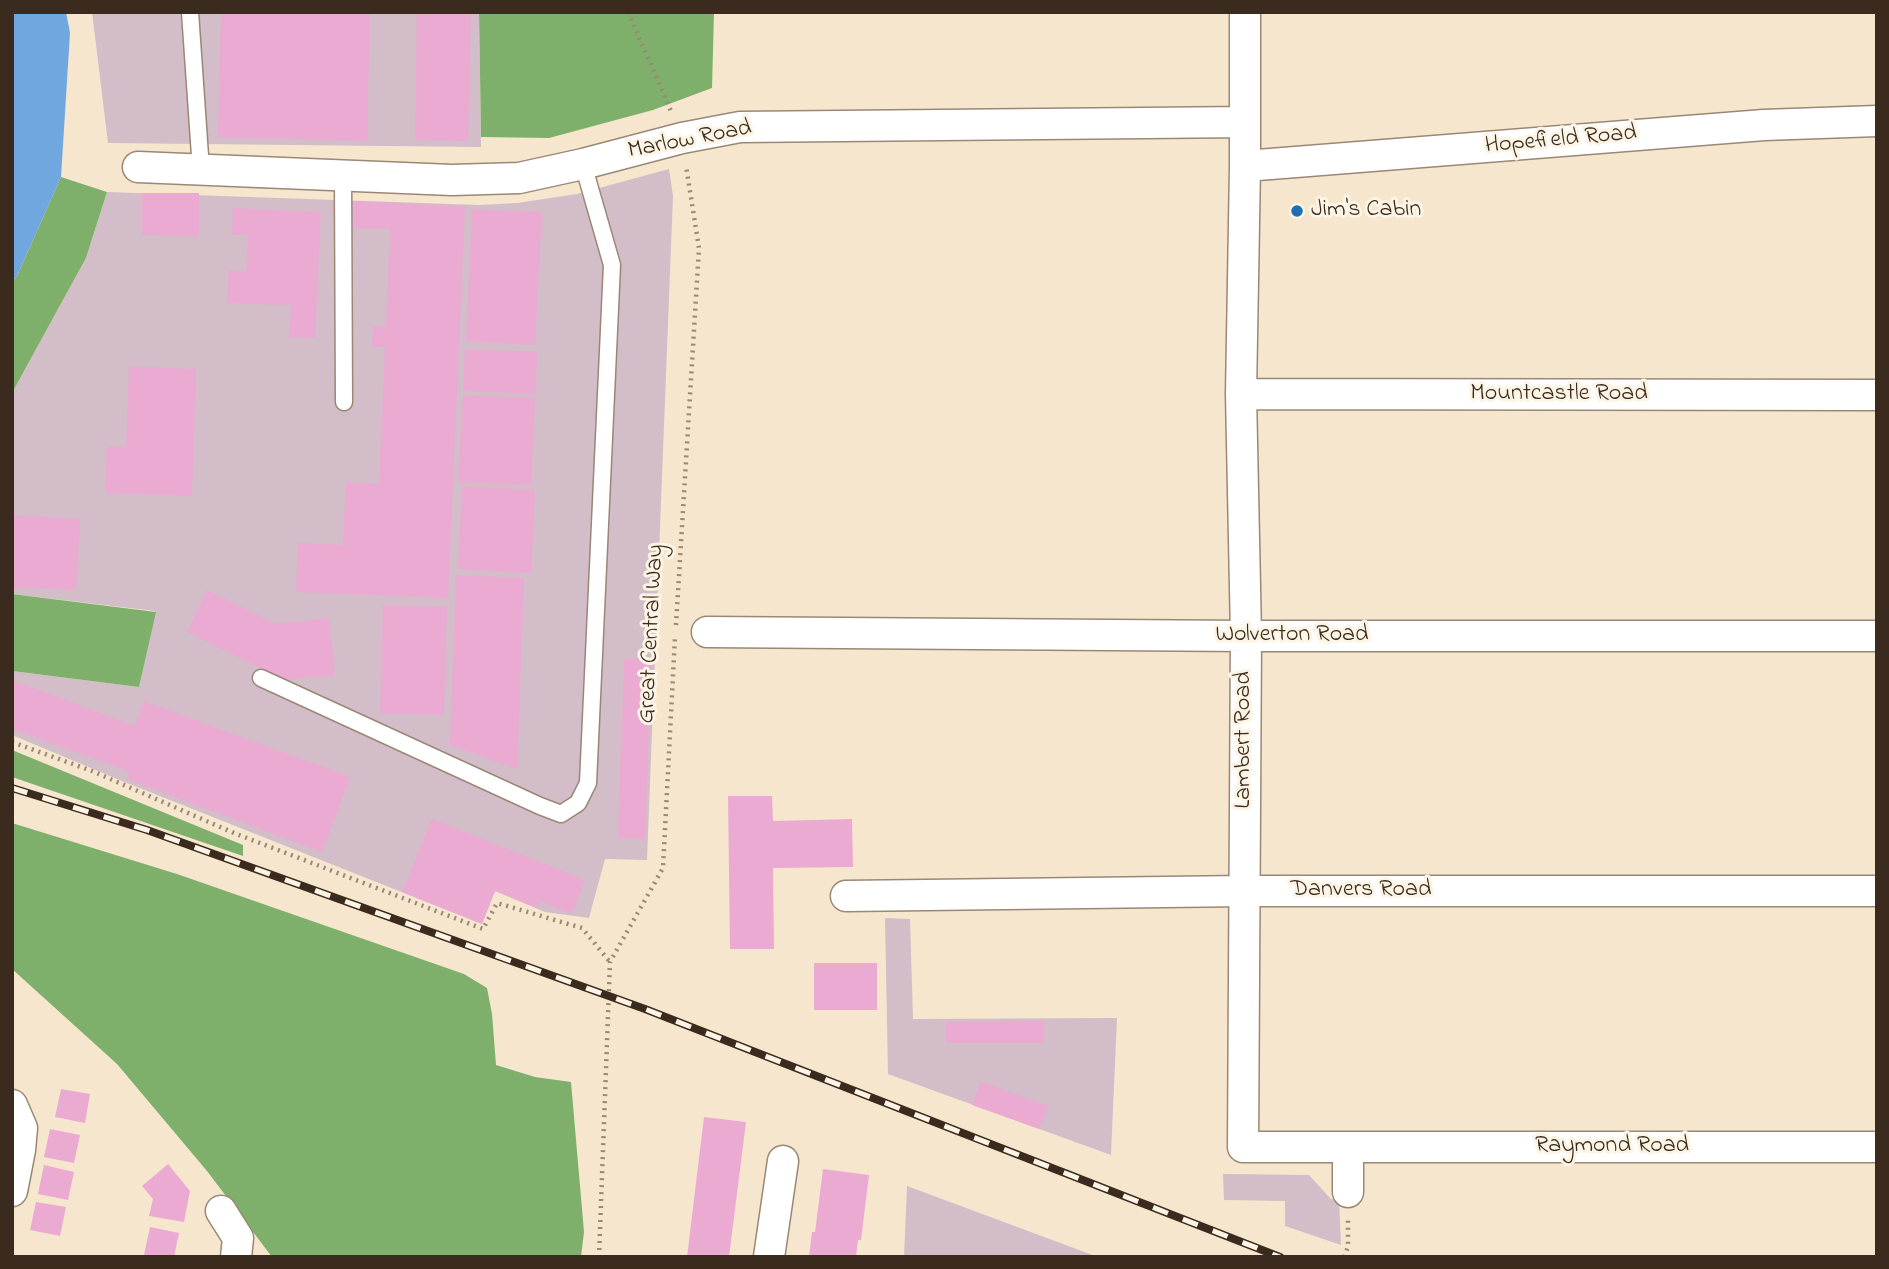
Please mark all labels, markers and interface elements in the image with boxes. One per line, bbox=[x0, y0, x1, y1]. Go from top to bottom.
street label: Marlow Road bbox=[626, 115, 754, 167]
street label: Hopefield Road bbox=[1484, 120, 1638, 162]
place label: Jim's Cabin bbox=[1311, 197, 1421, 225]
marker: Jim's Cabin bbox=[1289, 203, 1305, 219]
street label: Mountcastle Road bbox=[1470, 381, 1648, 409]
street label: Great Central Way bbox=[634, 544, 672, 724]
street label: Wolverton Road bbox=[1215, 622, 1369, 650]
street label: Lambert Road bbox=[1231, 671, 1259, 809]
street label: Danvers Road bbox=[1291, 877, 1431, 905]
street label: Raymond Road bbox=[1535, 1133, 1689, 1161]

